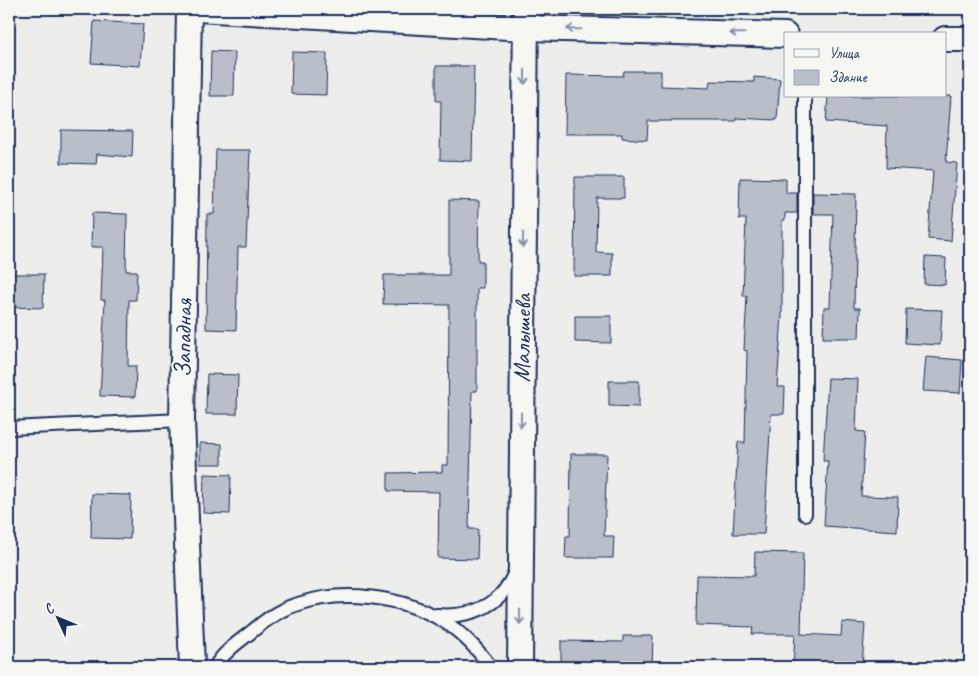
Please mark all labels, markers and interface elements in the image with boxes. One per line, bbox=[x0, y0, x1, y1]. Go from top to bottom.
one-way arrow bbox=[566, 25, 582, 34]
one-way arrow bbox=[729, 29, 745, 38]
legend bbox=[784, 32, 946, 98]
text: Улица bbox=[829, 44, 860, 63]
one-way arrow bbox=[520, 68, 530, 85]
text: Здание bbox=[829, 68, 868, 87]
one-way arrow bbox=[518, 231, 528, 247]
street label: Малышева bbox=[506, 292, 538, 382]
street label: Западная bbox=[167, 297, 199, 378]
one-way arrow bbox=[516, 411, 526, 427]
north arrow bbox=[32, 594, 82, 644]
text: С bbox=[41, 599, 59, 618]
one-way arrow bbox=[515, 608, 525, 625]

